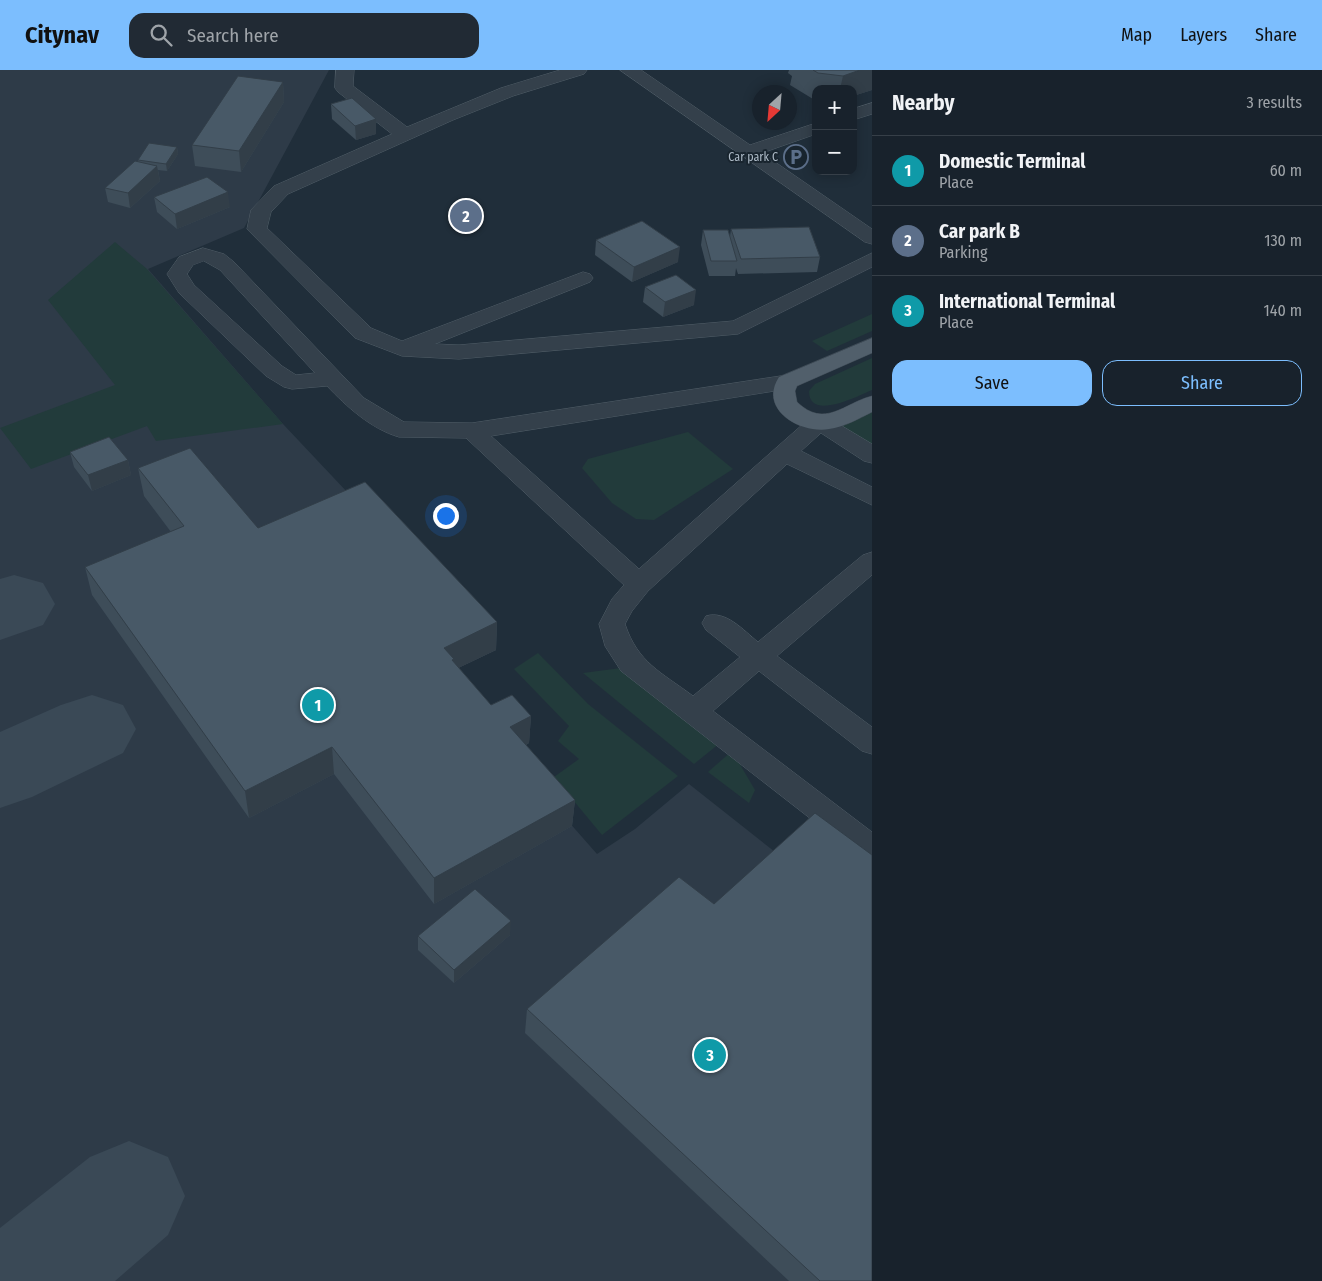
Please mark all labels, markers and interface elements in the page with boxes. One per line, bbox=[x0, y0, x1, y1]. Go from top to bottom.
search box bbox=[129, 13, 479, 58]
text: Citynav bbox=[25, 21, 99, 49]
icon: search bbox=[147, 21, 175, 49]
text: Search here bbox=[187, 24, 279, 47]
text: Map bbox=[1121, 24, 1152, 46]
text: Layers bbox=[1180, 24, 1227, 46]
text: Share bbox=[1255, 24, 1297, 46]
north arrow bbox=[752, 85, 797, 130]
map controls bbox=[812, 85, 857, 175]
button: + bbox=[812, 85, 857, 130]
text: Nearby bbox=[892, 90, 954, 116]
text: 3 results bbox=[1246, 93, 1302, 112]
button: − bbox=[812, 130, 857, 175]
parking icon: Car park C bbox=[783, 144, 809, 170]
place label: Car park C bbox=[728, 150, 778, 164]
text: Domestic Terminal bbox=[939, 150, 1085, 173]
text: 1 bbox=[905, 161, 911, 180]
text: 60 m bbox=[1270, 161, 1302, 180]
text: Place bbox=[939, 173, 974, 192]
pin: 2 bbox=[450, 197, 482, 235]
text: Car park B bbox=[939, 220, 1020, 243]
text: 2 bbox=[904, 231, 912, 250]
text: 130 m bbox=[1264, 231, 1302, 250]
text: Parking bbox=[939, 243, 987, 262]
text: International Terminal bbox=[939, 290, 1115, 313]
text: 3 bbox=[904, 301, 912, 320]
text: 140 m bbox=[1264, 301, 1302, 320]
text: Place bbox=[939, 313, 974, 332]
button: Save bbox=[892, 360, 1092, 406]
button: Share bbox=[1102, 360, 1302, 406]
your location bbox=[433, 503, 459, 529]
pin: 1 bbox=[302, 686, 334, 724]
pin: 3 bbox=[694, 1036, 726, 1074]

